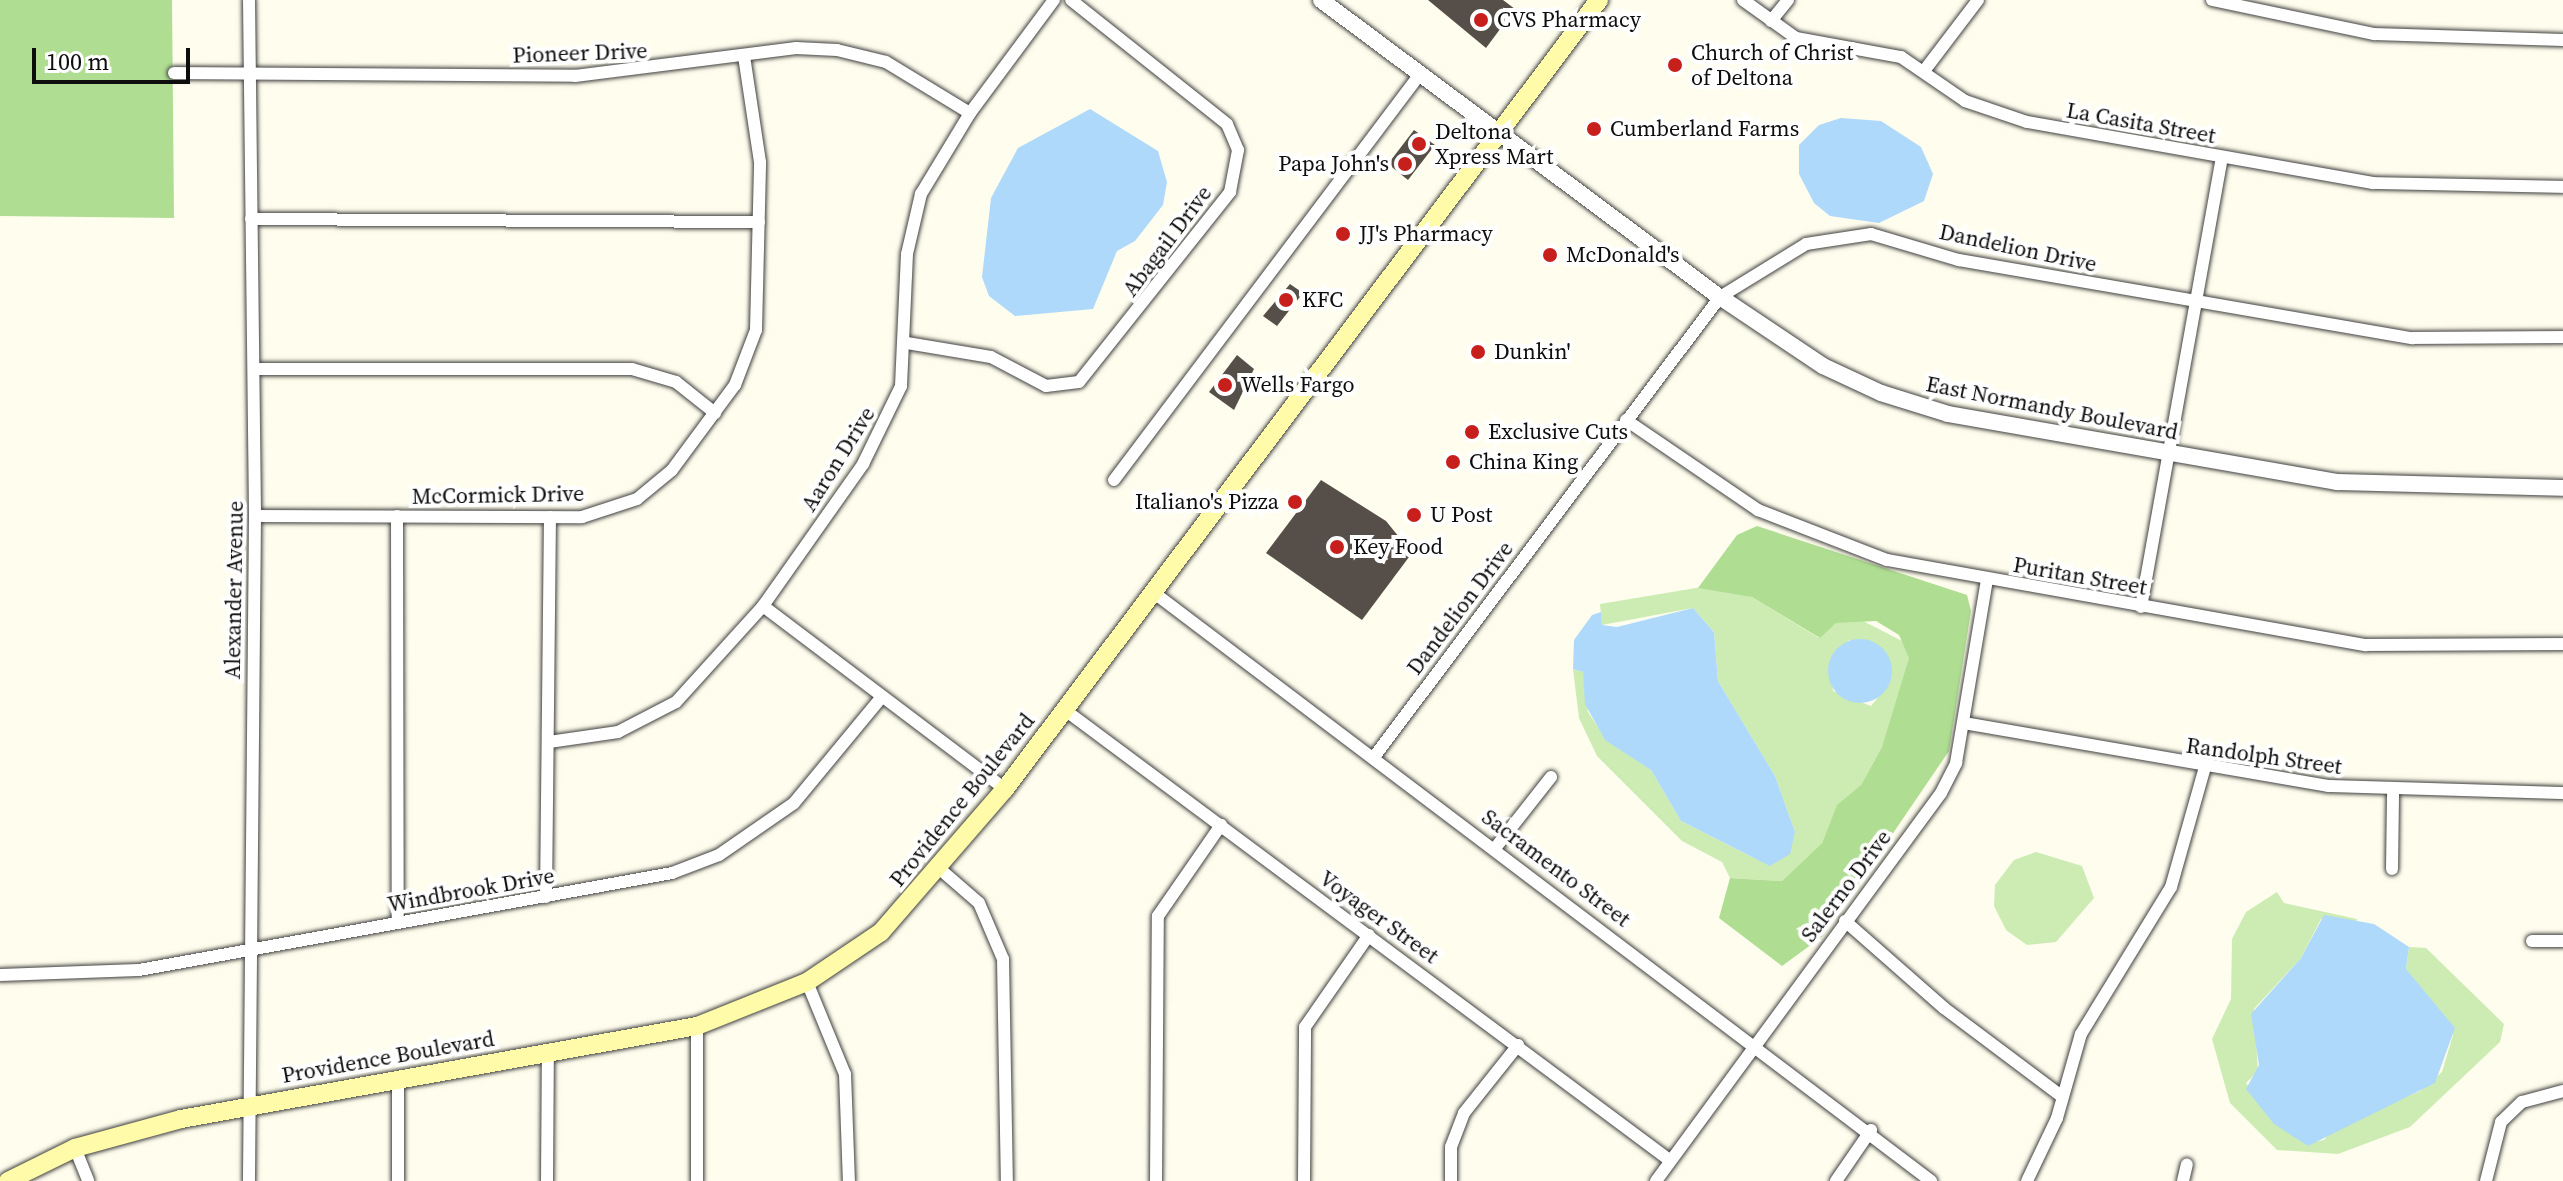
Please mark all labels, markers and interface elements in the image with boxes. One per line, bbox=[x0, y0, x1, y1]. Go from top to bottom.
place label: CVS Pharmacy bbox=[1497, 7, 1641, 33]
marker: CVS Pharmacy bbox=[1472, 11, 1490, 29]
scale bar bbox=[36, 32, 194, 82]
street label: Pioneer Drive bbox=[512, 37, 648, 69]
place label: Church of Christ of Deltona bbox=[1691, 39, 1853, 90]
text: 100 m bbox=[46, 45, 109, 78]
marker: Church of Christ of Deltona bbox=[1666, 56, 1684, 74]
street label: La Casita Street bbox=[2064, 97, 2218, 149]
place label: Cumberland Farms bbox=[1610, 116, 1799, 142]
place label: Deltona Xpress Mart bbox=[1435, 118, 1553, 170]
marker: Cumberland Farms bbox=[1585, 120, 1603, 138]
marker: Deltona Xpress Mart bbox=[1410, 135, 1428, 153]
place label: Papa John's bbox=[1278, 151, 1389, 177]
marker: Papa John's bbox=[1396, 155, 1414, 173]
street label: Abagail Drive bbox=[1117, 180, 1217, 302]
street label: Dandelion Drive bbox=[1937, 218, 2099, 278]
place label: JJ's Pharmacy bbox=[1359, 221, 1493, 247]
marker: JJ's Pharmacy bbox=[1334, 225, 1352, 243]
place label: McDonald's bbox=[1566, 242, 1680, 268]
marker: McDonald's bbox=[1541, 246, 1559, 264]
place label: KFC bbox=[1302, 287, 1343, 313]
marker: KFC bbox=[1277, 291, 1295, 309]
place label: Dunkin' bbox=[1494, 339, 1571, 365]
marker: Dunkin' bbox=[1469, 343, 1487, 361]
street label: East Normandy Boulevard bbox=[1924, 371, 2180, 445]
place label: Wells Fargo bbox=[1241, 372, 1355, 398]
marker: Wells Fargo bbox=[1216, 376, 1234, 394]
street label: Aaron Drive bbox=[795, 402, 881, 516]
place label: Exclusive Cuts bbox=[1488, 419, 1628, 445]
marker: Exclusive Cuts bbox=[1463, 423, 1481, 441]
place label: China King bbox=[1469, 449, 1578, 475]
marker: China King bbox=[1444, 453, 1462, 471]
street label: McCormick Drive bbox=[412, 480, 584, 510]
place label: Italiano's Pizza bbox=[1135, 489, 1279, 515]
marker: Italiano's Pizza bbox=[1286, 493, 1304, 511]
street label: Alexander Avenue bbox=[219, 501, 249, 679]
place label: U Post bbox=[1430, 502, 1492, 528]
marker: U Post bbox=[1405, 506, 1423, 524]
place label: Key Food bbox=[1353, 534, 1443, 560]
street label: Dandelion Drive bbox=[1401, 536, 1519, 680]
marker: Key Food bbox=[1328, 538, 1346, 556]
street label: Puritan Street bbox=[2011, 551, 2149, 601]
street label: Providence Boulevard bbox=[884, 708, 1040, 892]
street label: Randolph Street bbox=[2184, 732, 2344, 780]
street label: Sacramento Street bbox=[1477, 804, 1635, 932]
street label: Salerno Drive bbox=[1795, 825, 1897, 947]
street label: Windbrook Drive bbox=[386, 862, 556, 918]
street label: Voyager Street bbox=[1314, 865, 1444, 969]
street label: Providence Boulevard bbox=[280, 1025, 496, 1089]

